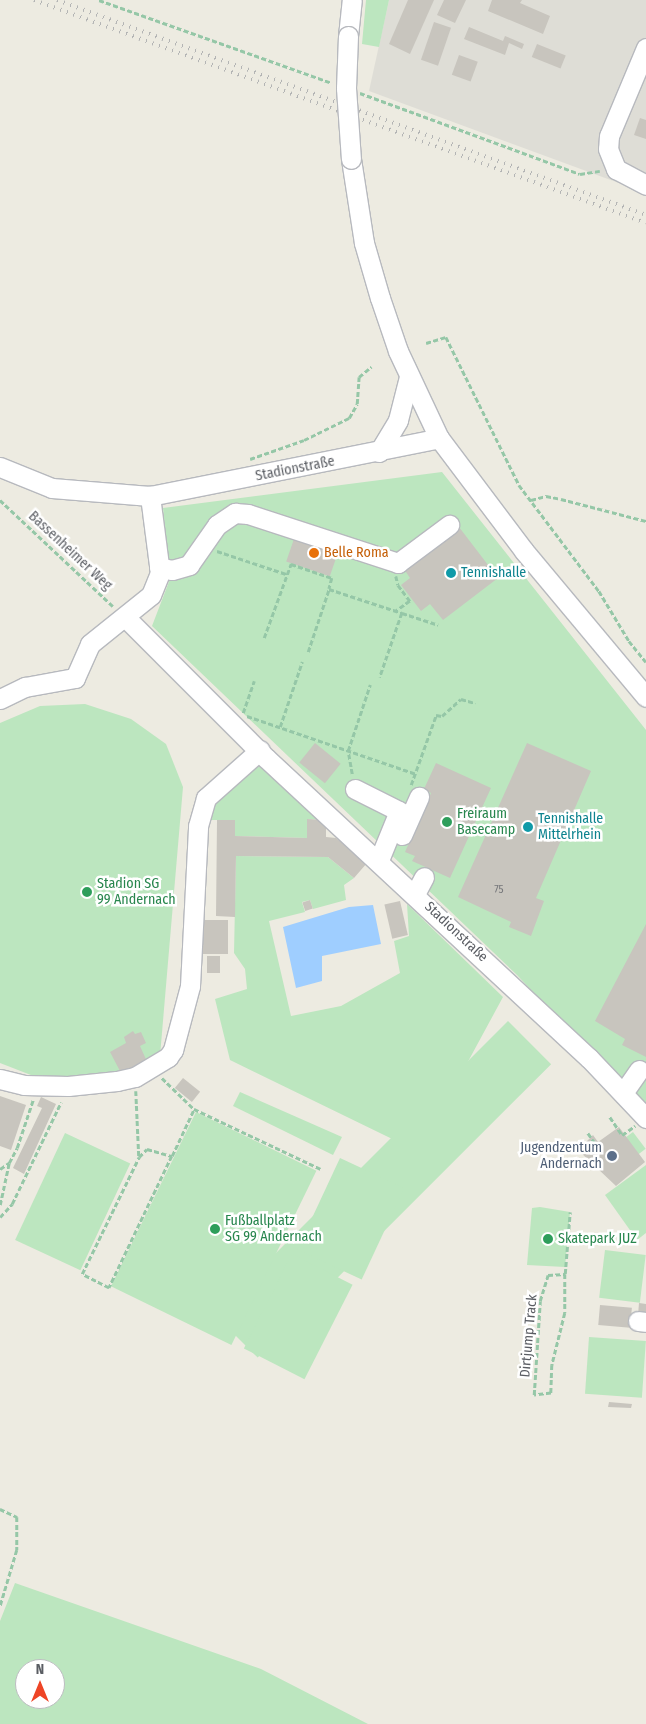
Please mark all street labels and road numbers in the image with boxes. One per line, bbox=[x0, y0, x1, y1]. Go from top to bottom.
street label: Stadionstraße bbox=[254, 453, 336, 485]
street label: Bassenheimer Weg bbox=[25, 508, 115, 594]
street label: Stadionstraße bbox=[421, 898, 491, 966]
street label: Dirtjump Track bbox=[517, 1294, 541, 1378]

